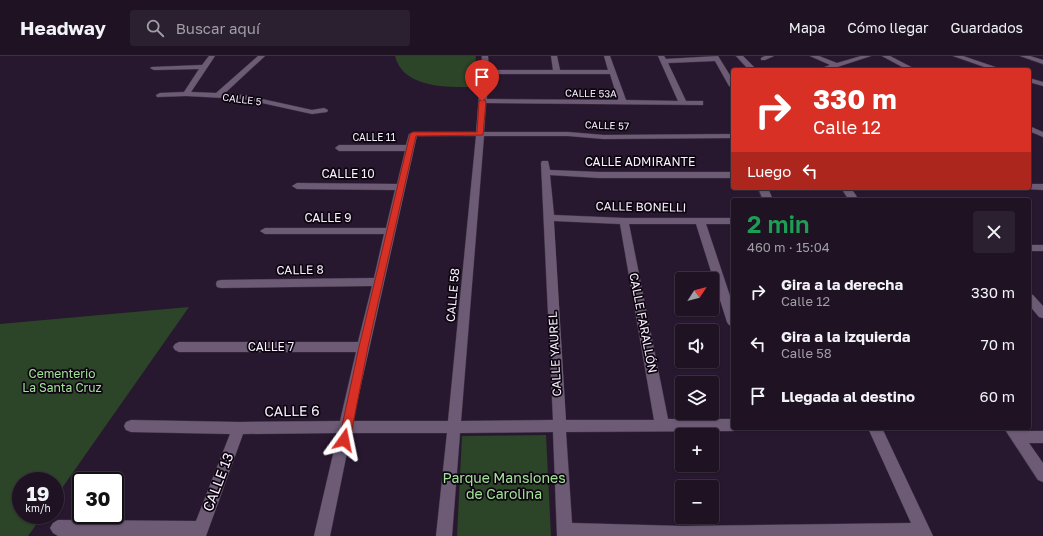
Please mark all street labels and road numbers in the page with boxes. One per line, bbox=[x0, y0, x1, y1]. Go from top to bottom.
street label: CALLE 53A bbox=[565, 87, 617, 99]
street label: CALLE 5 bbox=[222, 91, 262, 107]
street label: CALLE 57 bbox=[585, 118, 629, 132]
street label: CALLE 11 bbox=[353, 131, 396, 143]
street label: CALLE ADMIRANTE bbox=[585, 154, 695, 169]
street label: CALLE 10 bbox=[321, 166, 375, 181]
street label: CALLE BONELLI bbox=[596, 198, 686, 215]
street label: CALLE 9 bbox=[304, 210, 352, 225]
street label: CALLE 8 bbox=[276, 262, 324, 277]
street label: CALLE 58 bbox=[443, 267, 462, 323]
street label: CALLE FARALLÓN bbox=[626, 271, 661, 374]
street label: CALLE YAUREL bbox=[545, 311, 564, 397]
street label: CALLE 7 bbox=[248, 339, 294, 354]
street label: CALLE 6 bbox=[264, 402, 320, 419]
street label: CALLE 13 bbox=[199, 450, 237, 514]

